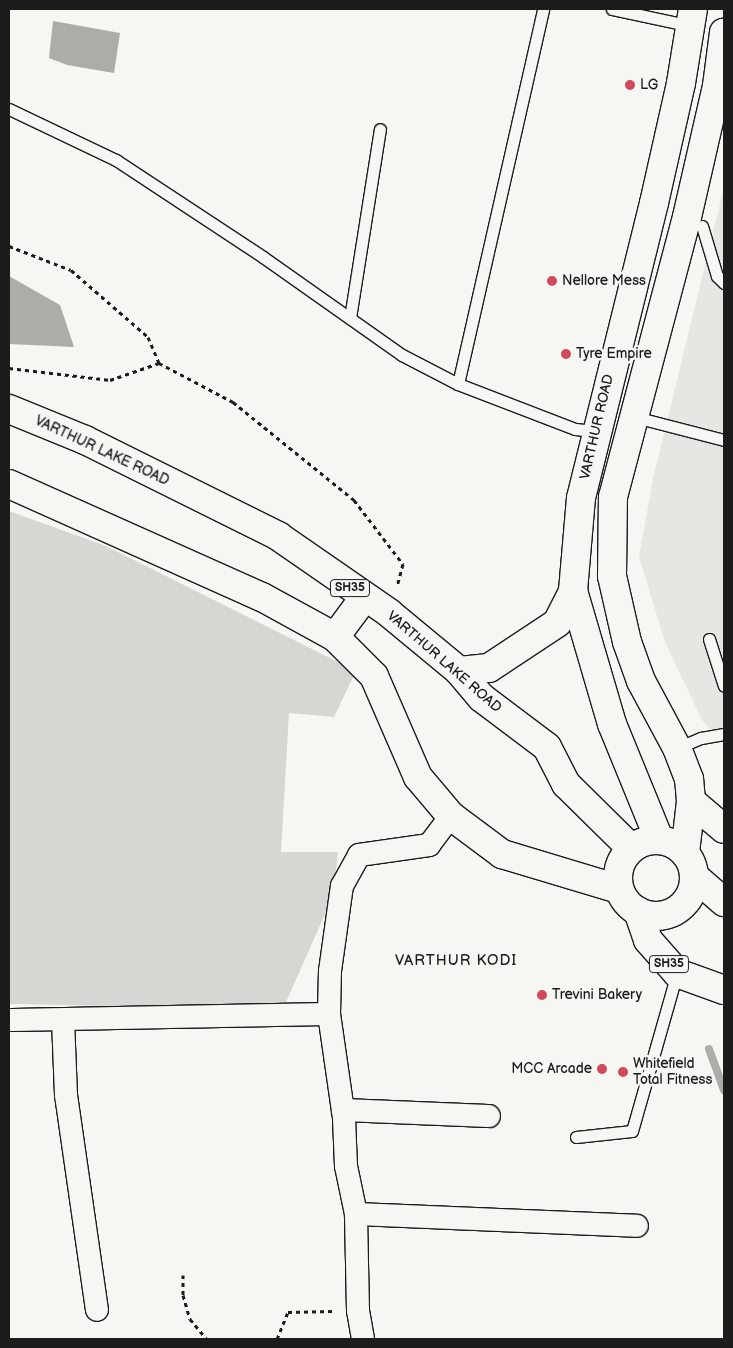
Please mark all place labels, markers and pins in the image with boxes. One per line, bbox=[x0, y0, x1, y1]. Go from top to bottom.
place label: LG bbox=[640, 77, 658, 93]
marker: LG bbox=[624, 79, 636, 91]
place label: Nellore Mess bbox=[562, 273, 646, 289]
marker: Nellore Mess bbox=[546, 275, 558, 287]
place label: Tyre Empire bbox=[576, 346, 652, 362]
marker: Tyre Empire bbox=[560, 348, 572, 360]
place label: Trevini Bakery bbox=[552, 987, 642, 1003]
marker: Trevini Bakery bbox=[536, 989, 548, 1001]
place label: Whitefield Total Fitness bbox=[633, 1056, 712, 1088]
place label: MCC Arcade bbox=[511, 1061, 592, 1077]
marker: MCC Arcade bbox=[596, 1063, 608, 1075]
marker: Whitefield Total Fitness bbox=[617, 1066, 629, 1078]

